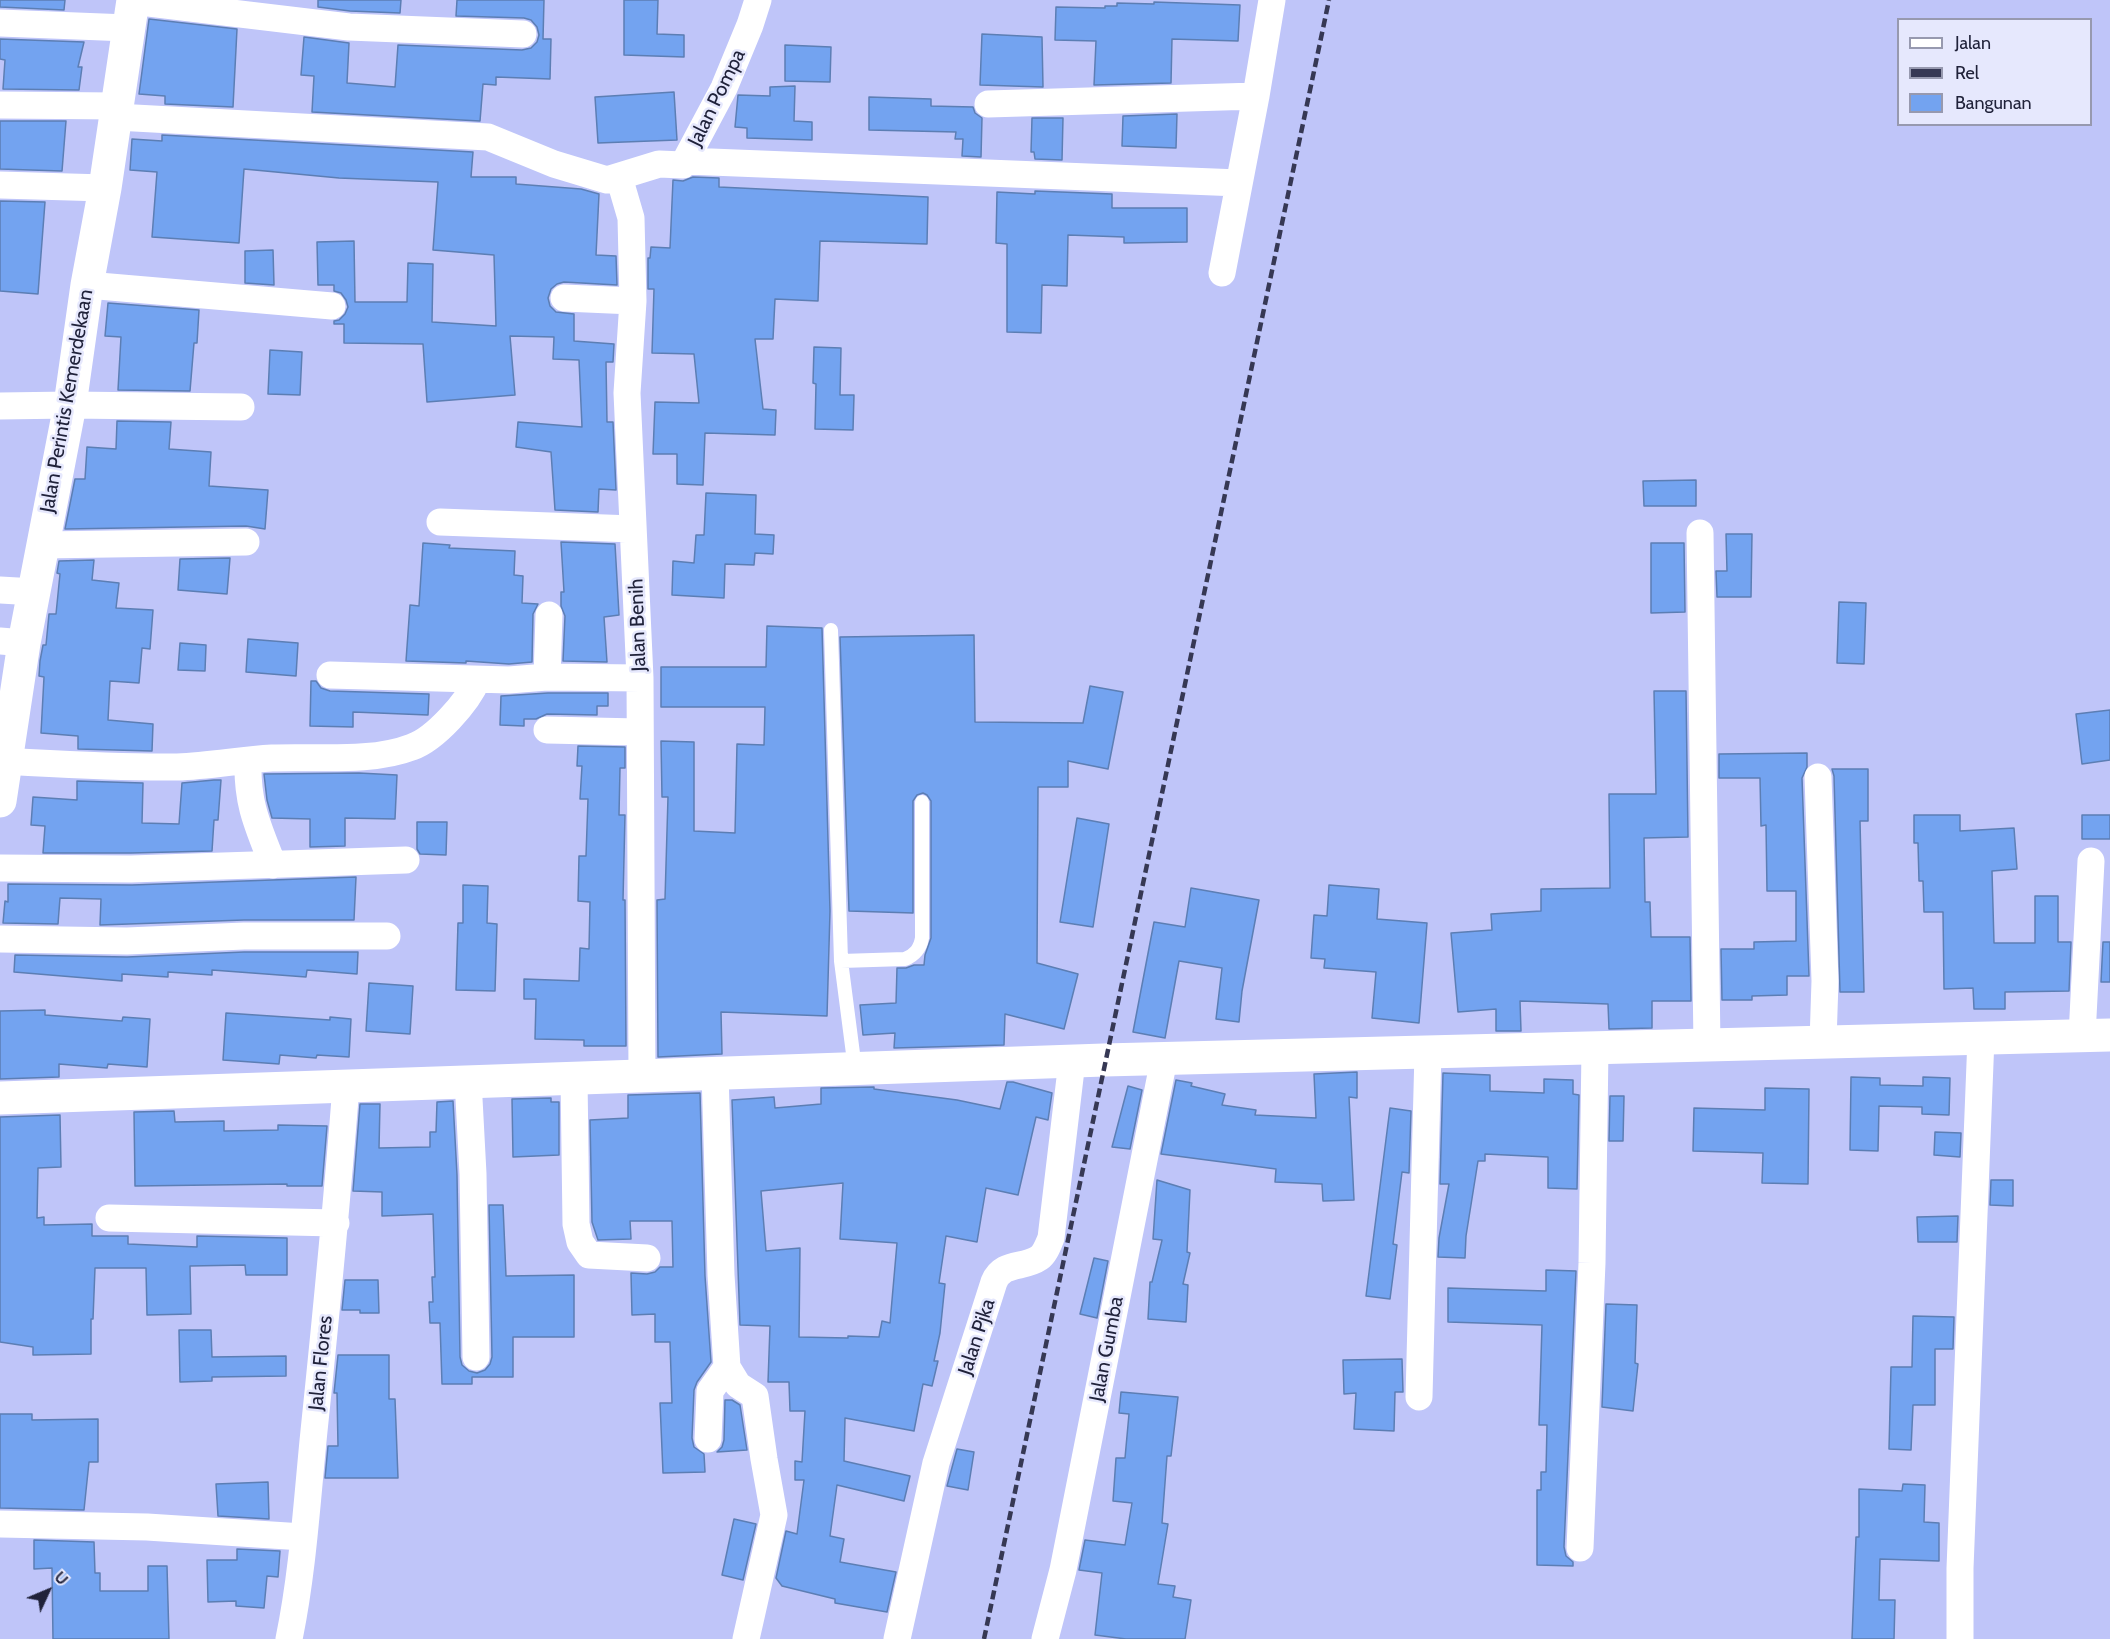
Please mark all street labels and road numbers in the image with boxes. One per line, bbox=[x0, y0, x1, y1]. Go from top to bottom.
street label: Jalan Pompa bbox=[683, 46, 751, 150]
street label: Jalan Perintis Kemerdekaan bbox=[36, 287, 98, 515]
street label: Jalan Benih bbox=[624, 578, 652, 672]
street label: Jalan Gumba bbox=[1085, 1294, 1129, 1404]
street label: Jalan Pjka bbox=[953, 1296, 1001, 1378]
street label: Jalan Flores bbox=[304, 1314, 338, 1412]

